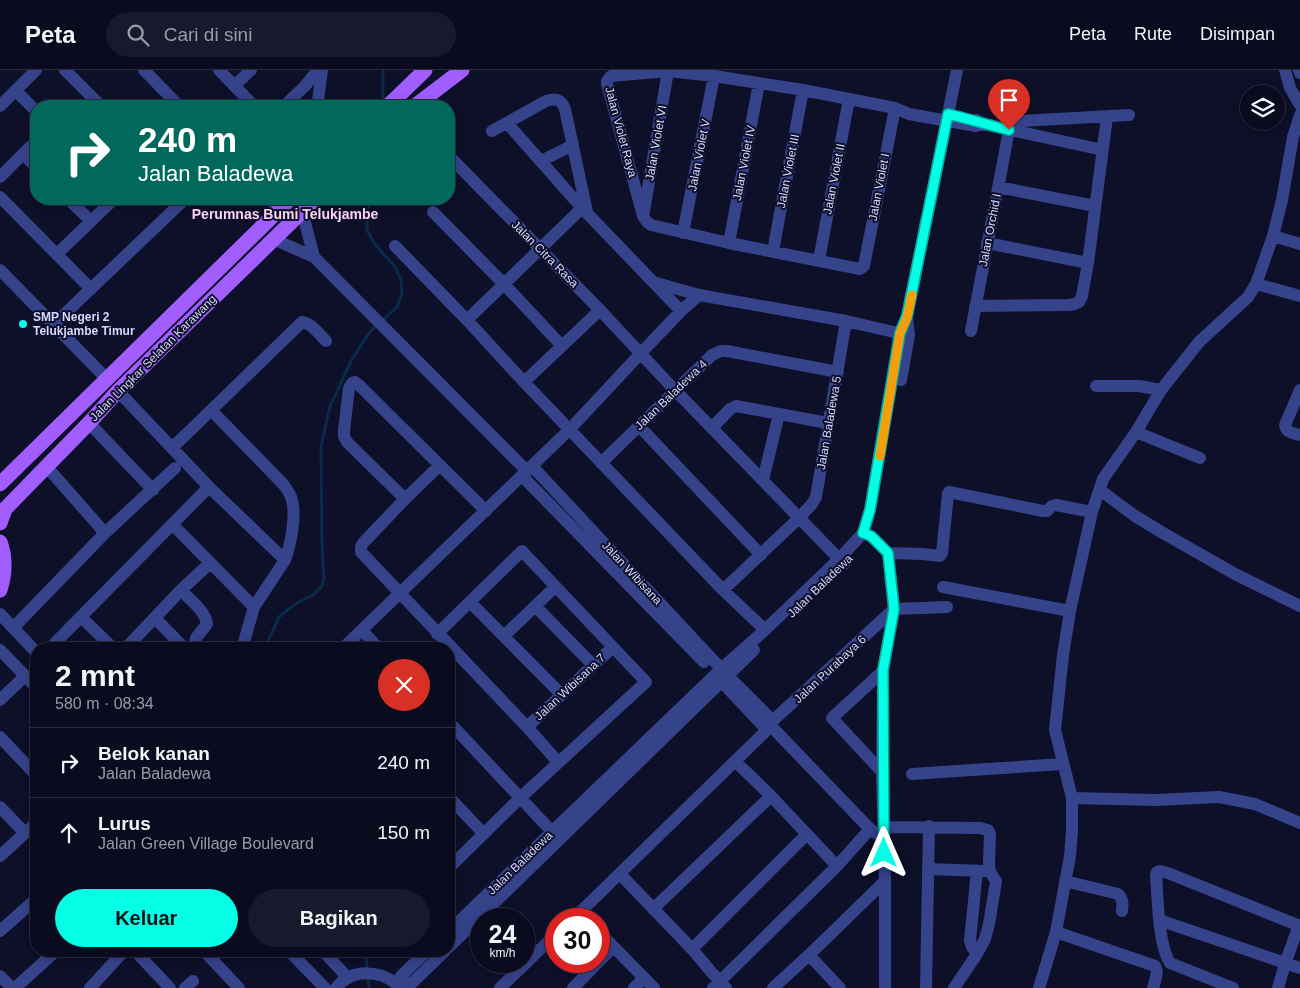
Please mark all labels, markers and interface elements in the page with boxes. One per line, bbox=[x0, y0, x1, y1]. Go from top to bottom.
search box bbox=[106, 12, 456, 57]
text: Peta bbox=[25, 21, 76, 48]
icon: search bbox=[124, 21, 152, 49]
text: Cari di sini bbox=[164, 24, 252, 45]
text: Peta bbox=[1069, 24, 1106, 44]
text: Rute bbox=[1134, 24, 1172, 44]
text: Disimpan bbox=[1200, 24, 1275, 44]
pin bbox=[988, 79, 1030, 130]
street label: Jalan Violet Raya bbox=[602, 85, 640, 179]
map controls bbox=[1240, 85, 1285, 130]
button: layers bbox=[1240, 85, 1285, 130]
icon: arrive bbox=[995, 86, 1023, 114]
street label: Jalan Violet VI bbox=[642, 104, 670, 182]
street label: Jalan Violet V bbox=[685, 118, 713, 192]
icon: right bbox=[55, 120, 120, 185]
text: 240 m bbox=[138, 120, 237, 159]
street label: Jalan Violet IV bbox=[730, 124, 758, 202]
street label: Jalan Violet III bbox=[774, 133, 802, 209]
street label: Jalan Violet II bbox=[820, 142, 848, 216]
street label: Jalan Violet I bbox=[866, 152, 892, 222]
text: Jalan Baladewa bbox=[138, 161, 293, 186]
street label: Jalan Orchid I bbox=[976, 192, 1004, 268]
district label: Perumnas Bumi Telukjambe bbox=[192, 206, 378, 222]
street label: Jalan Citra Rasa bbox=[509, 218, 582, 291]
street label: Jalan Lingkar Selatan Karawang bbox=[87, 292, 219, 424]
place label: SMP Negeri 2 Telukjambe Timur bbox=[33, 310, 135, 338]
marker: SMP Negeri 2 Telukjambe Timur bbox=[17, 318, 29, 330]
street label: Jalan Baladewa 4 bbox=[632, 357, 710, 433]
street label: Jalan Baladewa 5 bbox=[814, 375, 844, 471]
street label: Jalan Wibisana bbox=[599, 538, 665, 608]
street label: Jalan Baladewa bbox=[785, 551, 856, 620]
street label: Jalan Purabaya 6 bbox=[791, 632, 869, 706]
street label: Jalan Wibisana 7 bbox=[532, 650, 608, 723]
text: 2 mnt bbox=[55, 659, 135, 692]
button: close bbox=[378, 659, 430, 711]
text: 580 m · 08:34 bbox=[55, 695, 154, 712]
text: Belok kanan bbox=[98, 743, 210, 764]
icon: right bbox=[55, 749, 83, 777]
text: 240 m bbox=[377, 752, 430, 773]
text: Jalan Baladewa bbox=[98, 765, 211, 782]
text: Lurus bbox=[98, 813, 151, 834]
icon: ahead bbox=[55, 819, 83, 847]
text: 150 m bbox=[377, 822, 430, 843]
position arrow bbox=[857, 826, 909, 878]
street label: Jalan Baladewa bbox=[485, 828, 556, 897]
text: Jalan Green Village Boulevard bbox=[98, 835, 314, 852]
button: Keluar bbox=[55, 889, 238, 947]
button: Bagikan bbox=[248, 889, 430, 947]
speed limit sign: 30 bbox=[545, 908, 610, 973]
text: 24 bbox=[489, 920, 516, 948]
text: km/h bbox=[489, 946, 516, 960]

